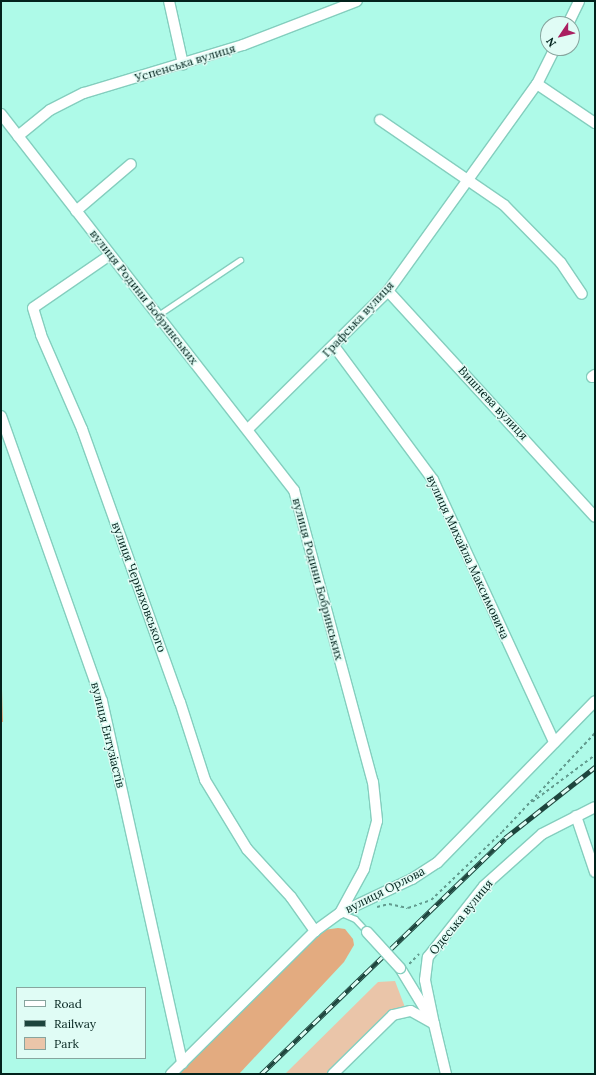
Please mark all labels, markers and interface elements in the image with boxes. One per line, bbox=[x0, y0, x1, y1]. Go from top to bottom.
north arrow bbox=[540, 16, 580, 56]
text: N bbox=[543, 35, 559, 50]
street label: Успенська вулиця bbox=[133, 41, 237, 85]
street label: вулиця Родини Бобринських bbox=[87, 227, 201, 367]
street label: Графська вулиця bbox=[319, 278, 397, 360]
street label: Вишнева вулиця bbox=[455, 363, 531, 443]
street label: вулиця Михайла Максимовича bbox=[424, 473, 512, 641]
street label: вулиця Родини Бобринських bbox=[289, 496, 347, 662]
street label: вулиця Черняховського bbox=[109, 520, 169, 654]
street label: вулиця Ентузіастів bbox=[88, 681, 128, 789]
street label: вулиця Орлова bbox=[343, 864, 427, 916]
street label: Одеська вулиця bbox=[426, 877, 496, 957]
legend bbox=[16, 987, 146, 1059]
text: Road bbox=[54, 996, 82, 1011]
text: Railway bbox=[54, 1016, 96, 1031]
text: Park bbox=[54, 1036, 79, 1051]

